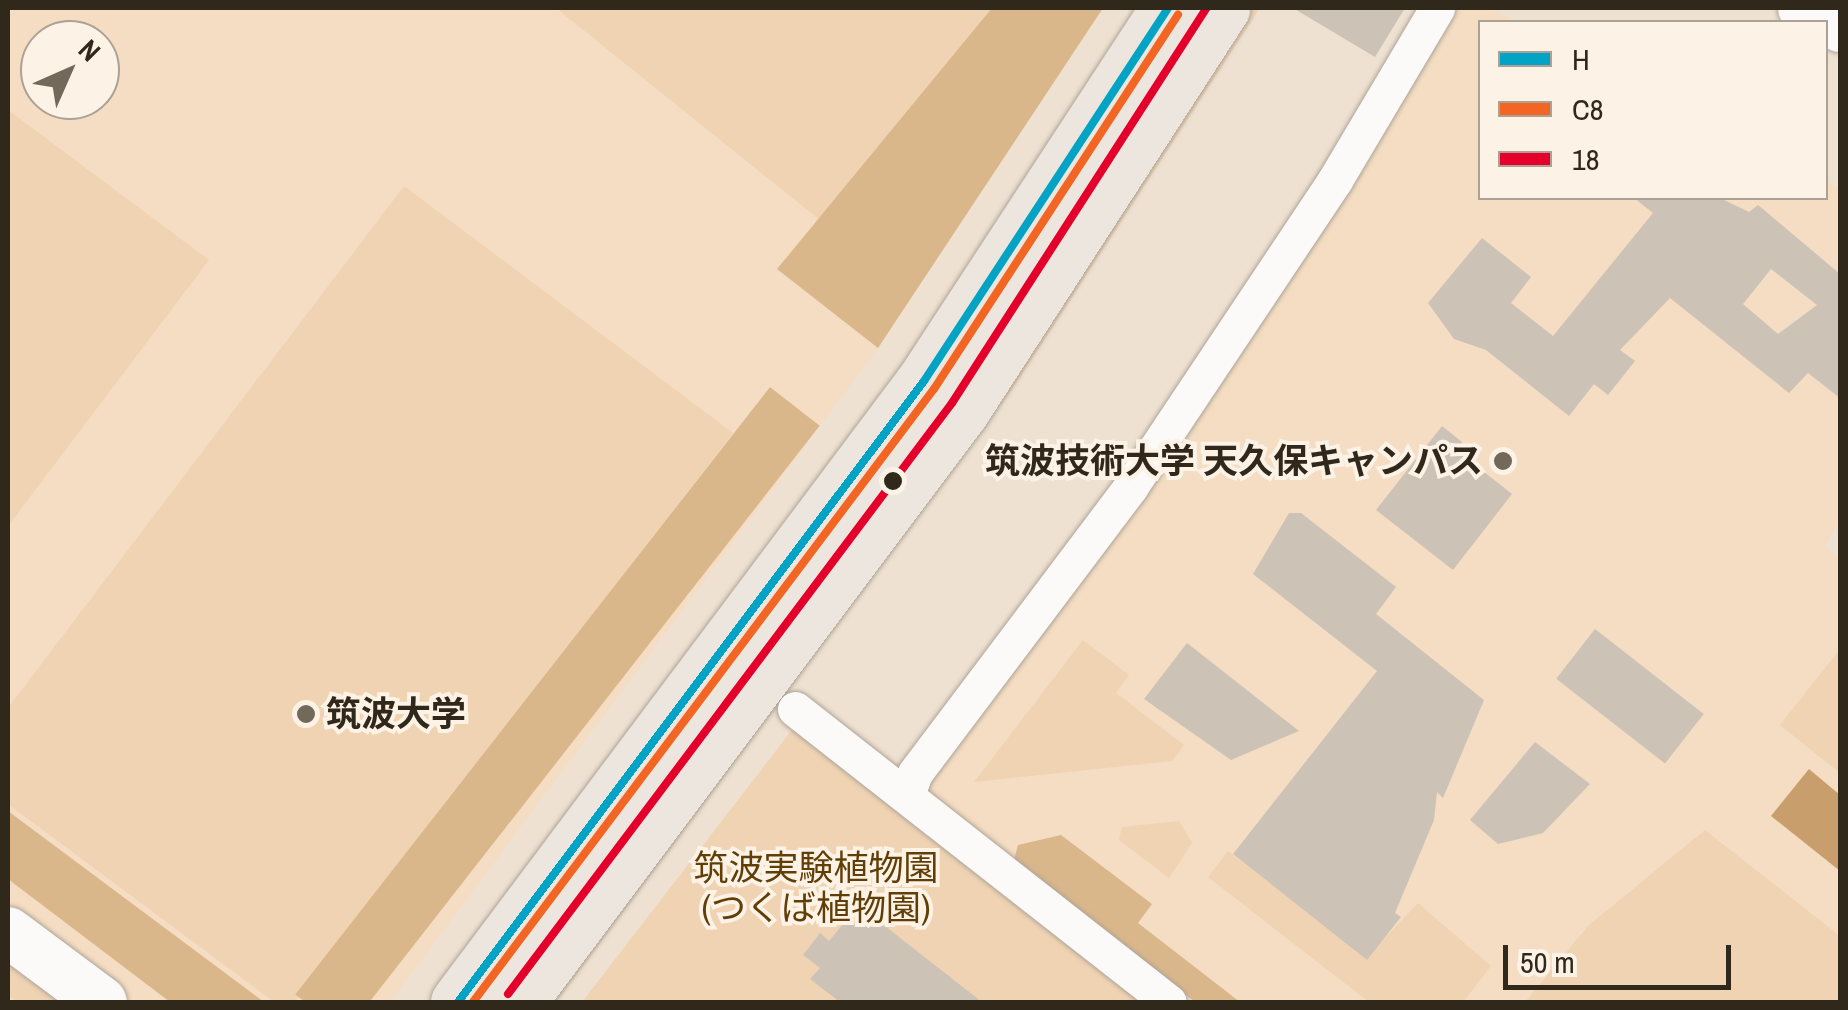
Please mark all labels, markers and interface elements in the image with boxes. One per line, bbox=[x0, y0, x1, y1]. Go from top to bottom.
north arrow bbox=[20, 20, 120, 120]
legend bbox=[1478, 20, 1828, 200]
text: N bbox=[70, 31, 109, 69]
text: H bbox=[1572, 39, 1590, 79]
text: C8 bbox=[1572, 89, 1603, 129]
text: 18 bbox=[1572, 139, 1599, 179]
place label: 筑波技術大学 天久保キャンパス bbox=[985, 440, 1483, 482]
marker: 筑波技術大学 天久保キャンパス bbox=[1492, 450, 1514, 472]
unlabelled marker bbox=[883, 471, 903, 491]
place label: 筑波大学 bbox=[326, 693, 466, 735]
marker: 筑波大学 bbox=[295, 703, 317, 725]
park label: 筑波実験植物園 (つくば植物園) bbox=[694, 847, 938, 929]
scale bar bbox=[1508, 925, 1736, 987]
text: 50 m bbox=[1520, 942, 1575, 982]

